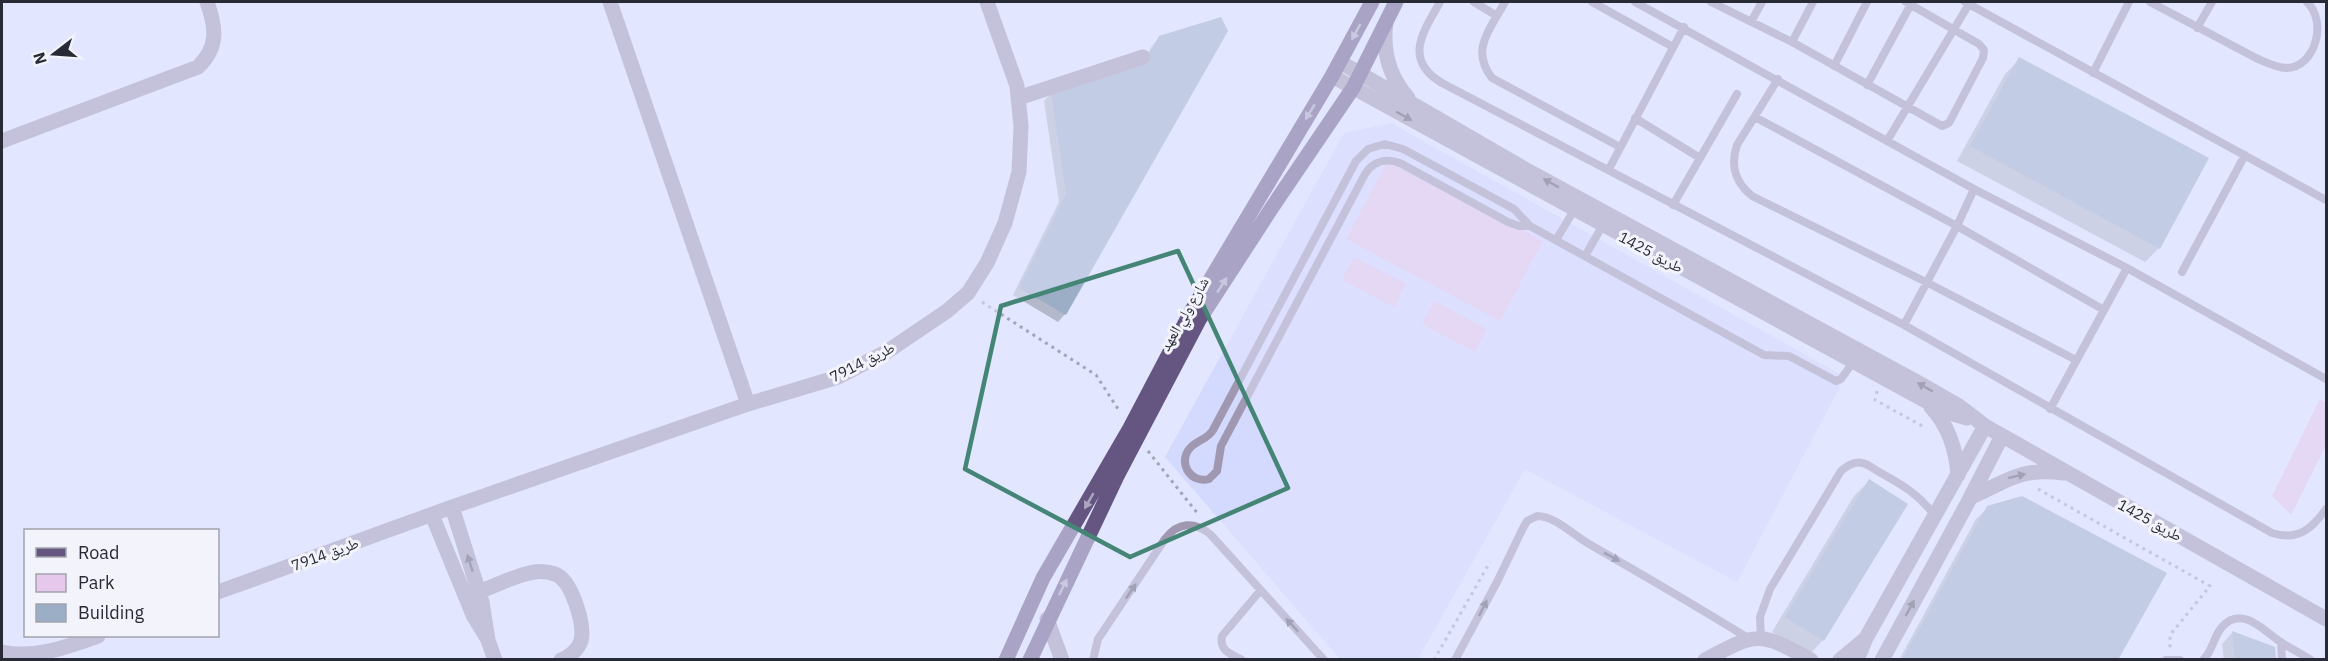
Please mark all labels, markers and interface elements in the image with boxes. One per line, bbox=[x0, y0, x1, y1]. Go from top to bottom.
north arrow bbox=[24, 24, 84, 84]
one-way arrow bbox=[1351, 24, 1361, 41]
text: N bbox=[28, 50, 51, 67]
one-way arrow bbox=[1304, 104, 1315, 120]
one-way arrow bbox=[1396, 111, 1413, 121]
one-way arrow bbox=[1542, 178, 1559, 188]
street label: طريق 1425 bbox=[1615, 227, 1687, 278]
street label: شارع ولي العهد bbox=[1155, 274, 1215, 356]
one-way arrow bbox=[1216, 277, 1227, 293]
street label: طريق 7914 bbox=[826, 338, 898, 387]
one-way arrow bbox=[1917, 381, 1933, 392]
one-way arrow bbox=[2008, 470, 2026, 480]
one-way arrow bbox=[1084, 492, 1094, 509]
street label: طريق 1425 bbox=[2114, 495, 2185, 546]
legend bbox=[24, 529, 219, 637]
street label: طريق 7914 bbox=[289, 533, 362, 576]
text: Road bbox=[78, 541, 119, 564]
one-way arrow bbox=[1604, 552, 1621, 562]
one-way arrow bbox=[465, 554, 474, 572]
text: Park bbox=[78, 571, 115, 594]
one-way arrow bbox=[1058, 579, 1067, 596]
one-way arrow bbox=[1125, 582, 1136, 599]
one-way arrow bbox=[1905, 599, 1915, 616]
one-way arrow bbox=[1479, 600, 1488, 617]
text: Building bbox=[78, 601, 145, 624]
one-way arrow bbox=[1285, 618, 1299, 633]

